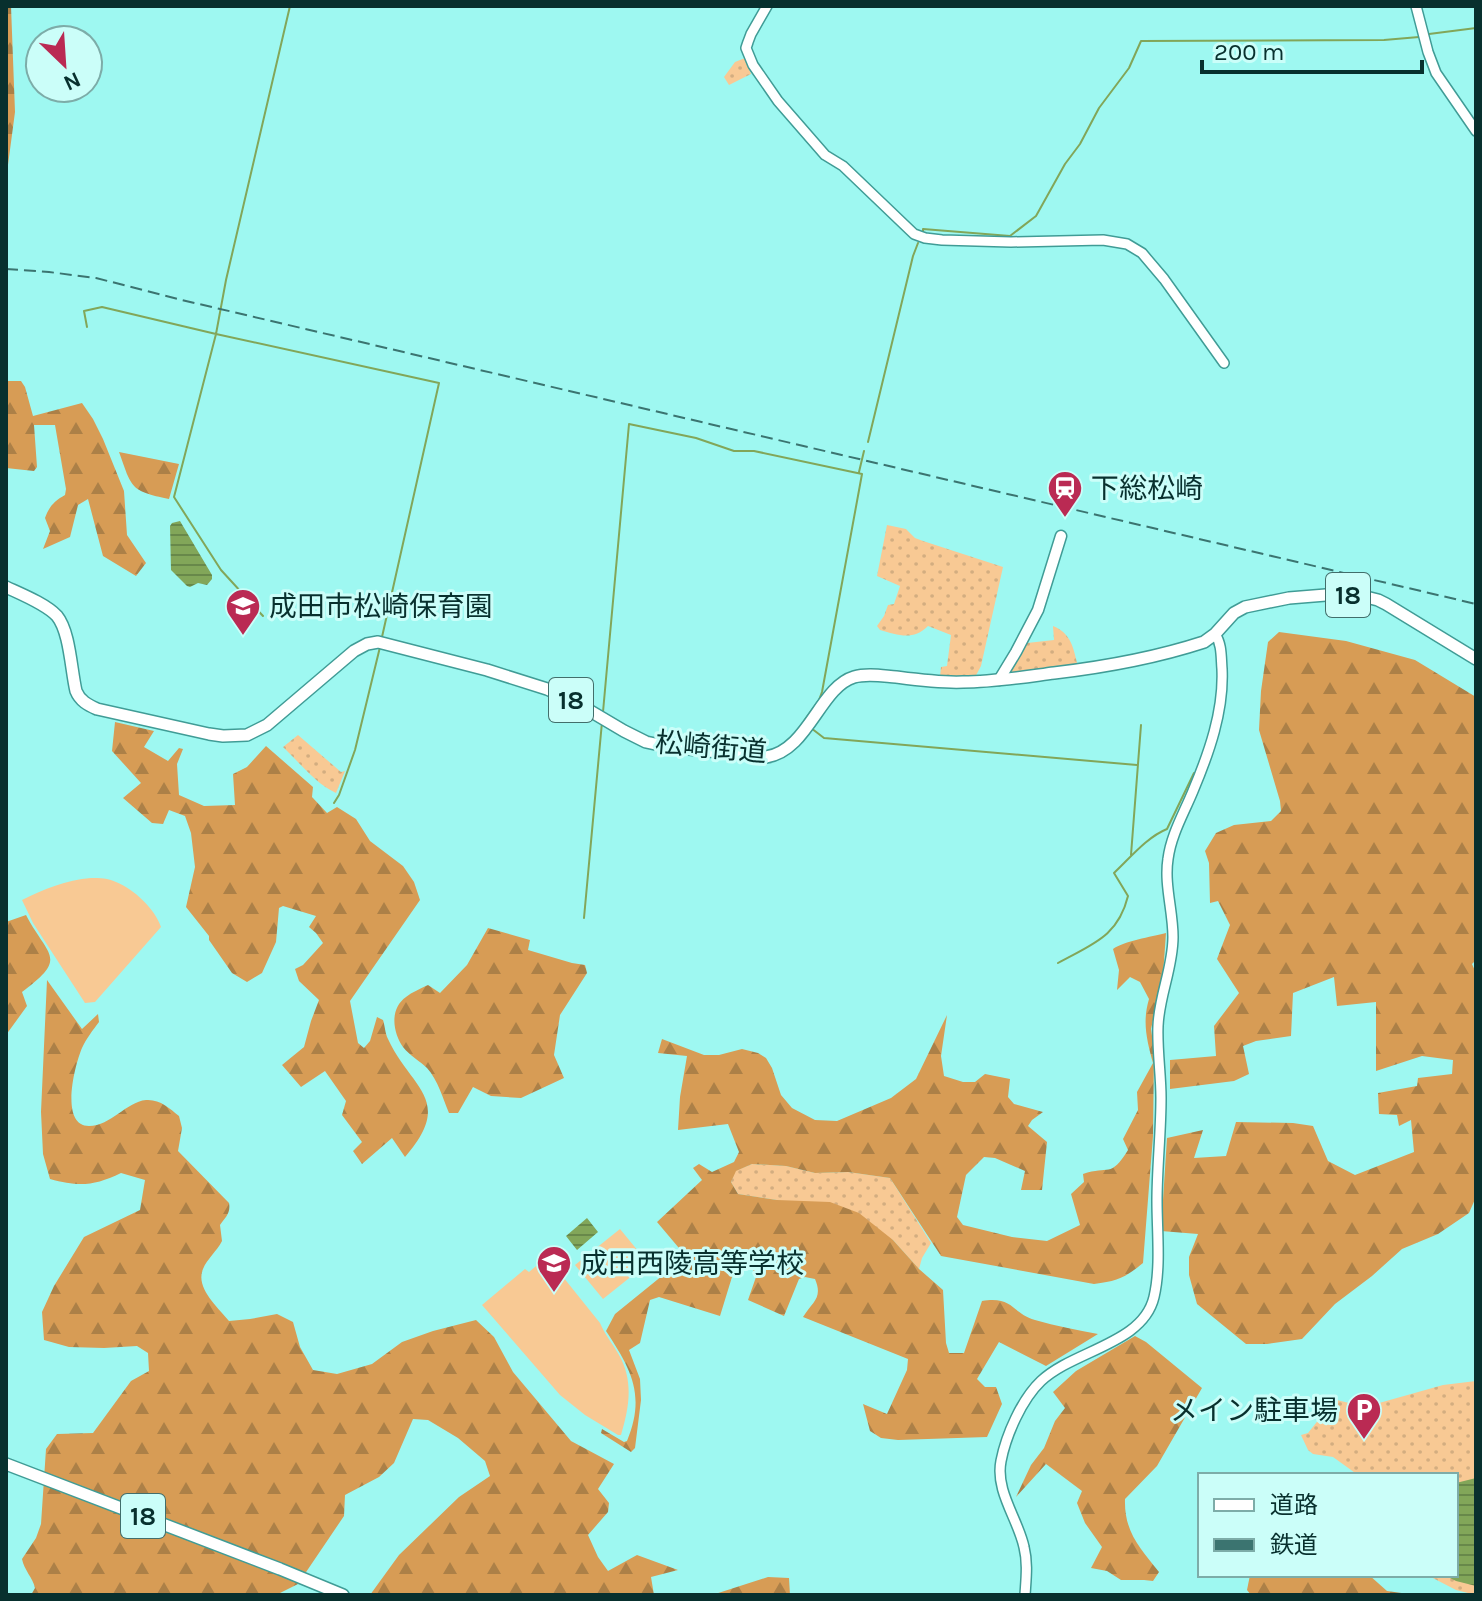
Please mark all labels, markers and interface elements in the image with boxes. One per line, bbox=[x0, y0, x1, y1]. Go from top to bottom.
north arrow bbox=[24, 24, 104, 104]
scale bar bbox=[1202, 24, 1422, 74]
text: 200 m bbox=[1214, 38, 1285, 66]
text: N bbox=[59, 66, 85, 96]
station icon: 下総松崎 bbox=[1046, 469, 1084, 519]
place label: 下総松崎 bbox=[1091, 472, 1203, 505]
road number: 18 bbox=[1326, 573, 1370, 617]
school or university icon: 成田市松崎保育園 bbox=[224, 587, 262, 637]
place label: 成田市松崎保育園 bbox=[269, 590, 493, 623]
road number: 18 bbox=[549, 678, 593, 722]
street label: 松崎街道 bbox=[654, 726, 768, 768]
school or university icon: 成田西陵高等学校 bbox=[535, 1244, 573, 1294]
place label: 成田西陵高等学校 bbox=[580, 1247, 804, 1280]
parking icon: メイン駐車場 bbox=[1345, 1391, 1383, 1441]
place label: メイン駐車場 bbox=[1170, 1394, 1338, 1427]
legend bbox=[1198, 1473, 1458, 1577]
text: 道路 bbox=[1270, 1491, 1318, 1519]
road number: 18 bbox=[121, 1494, 165, 1538]
text: 鉄道 bbox=[1270, 1531, 1318, 1559]

